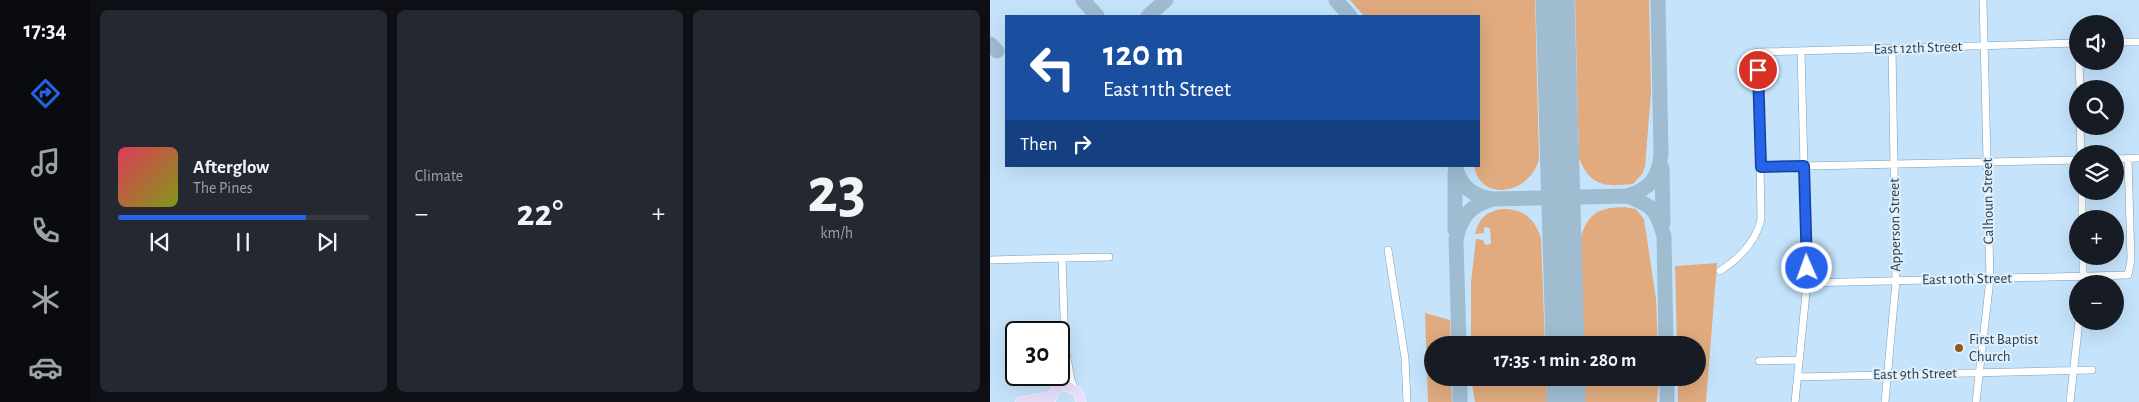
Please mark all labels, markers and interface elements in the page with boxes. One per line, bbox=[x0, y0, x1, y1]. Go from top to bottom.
map controls bbox=[2069, 15, 2124, 330]
button: sound bbox=[2069, 15, 2124, 70]
text: 17:34 bbox=[23, 19, 67, 41]
icon: left bbox=[1020, 35, 1085, 100]
text: 120 m bbox=[1103, 37, 1184, 72]
street label: East 12th Street bbox=[1873, 39, 1963, 57]
pin bbox=[1737, 49, 1779, 91]
icon: arrive bbox=[1744, 56, 1772, 84]
icon: directions bbox=[28, 76, 63, 111]
text: East 11th Street bbox=[1103, 78, 1231, 100]
button: search bbox=[2069, 80, 2124, 135]
icon: right bbox=[1068, 130, 1096, 158]
text: Then bbox=[1020, 135, 1058, 154]
icon: music bbox=[28, 145, 63, 180]
button: layers bbox=[2069, 145, 2124, 200]
street label: Calhoun Street bbox=[1980, 157, 1996, 244]
text: Afterglow bbox=[193, 158, 269, 177]
text: 23 bbox=[807, 159, 866, 224]
text: Climate bbox=[415, 168, 463, 184]
street label: Apperson Street bbox=[1887, 178, 1903, 272]
text: The Pines bbox=[193, 180, 253, 196]
text: 22° bbox=[517, 195, 563, 233]
text: − bbox=[415, 200, 428, 228]
text: + bbox=[652, 200, 665, 228]
button: + bbox=[2069, 210, 2124, 265]
icon: phone bbox=[28, 213, 63, 248]
text: km/h bbox=[820, 225, 853, 241]
icon: previous bbox=[146, 228, 174, 256]
icon: pause bbox=[229, 228, 257, 256]
icon: next bbox=[313, 228, 341, 256]
position arrow bbox=[1780, 241, 1832, 293]
street label: East 10th Street bbox=[1922, 271, 2012, 287]
button: − bbox=[2069, 275, 2124, 330]
icon: climate bbox=[28, 282, 63, 317]
speed limit sign: 30 bbox=[1005, 321, 1070, 386]
place label: First Baptist Church bbox=[1969, 332, 2038, 364]
marker: First Baptist Church bbox=[1953, 342, 1965, 354]
icon: car bbox=[28, 350, 63, 385]
text: 17:35 · 1 min · 280 m bbox=[1494, 351, 1636, 370]
street label: East 9th Street bbox=[1873, 366, 1957, 382]

